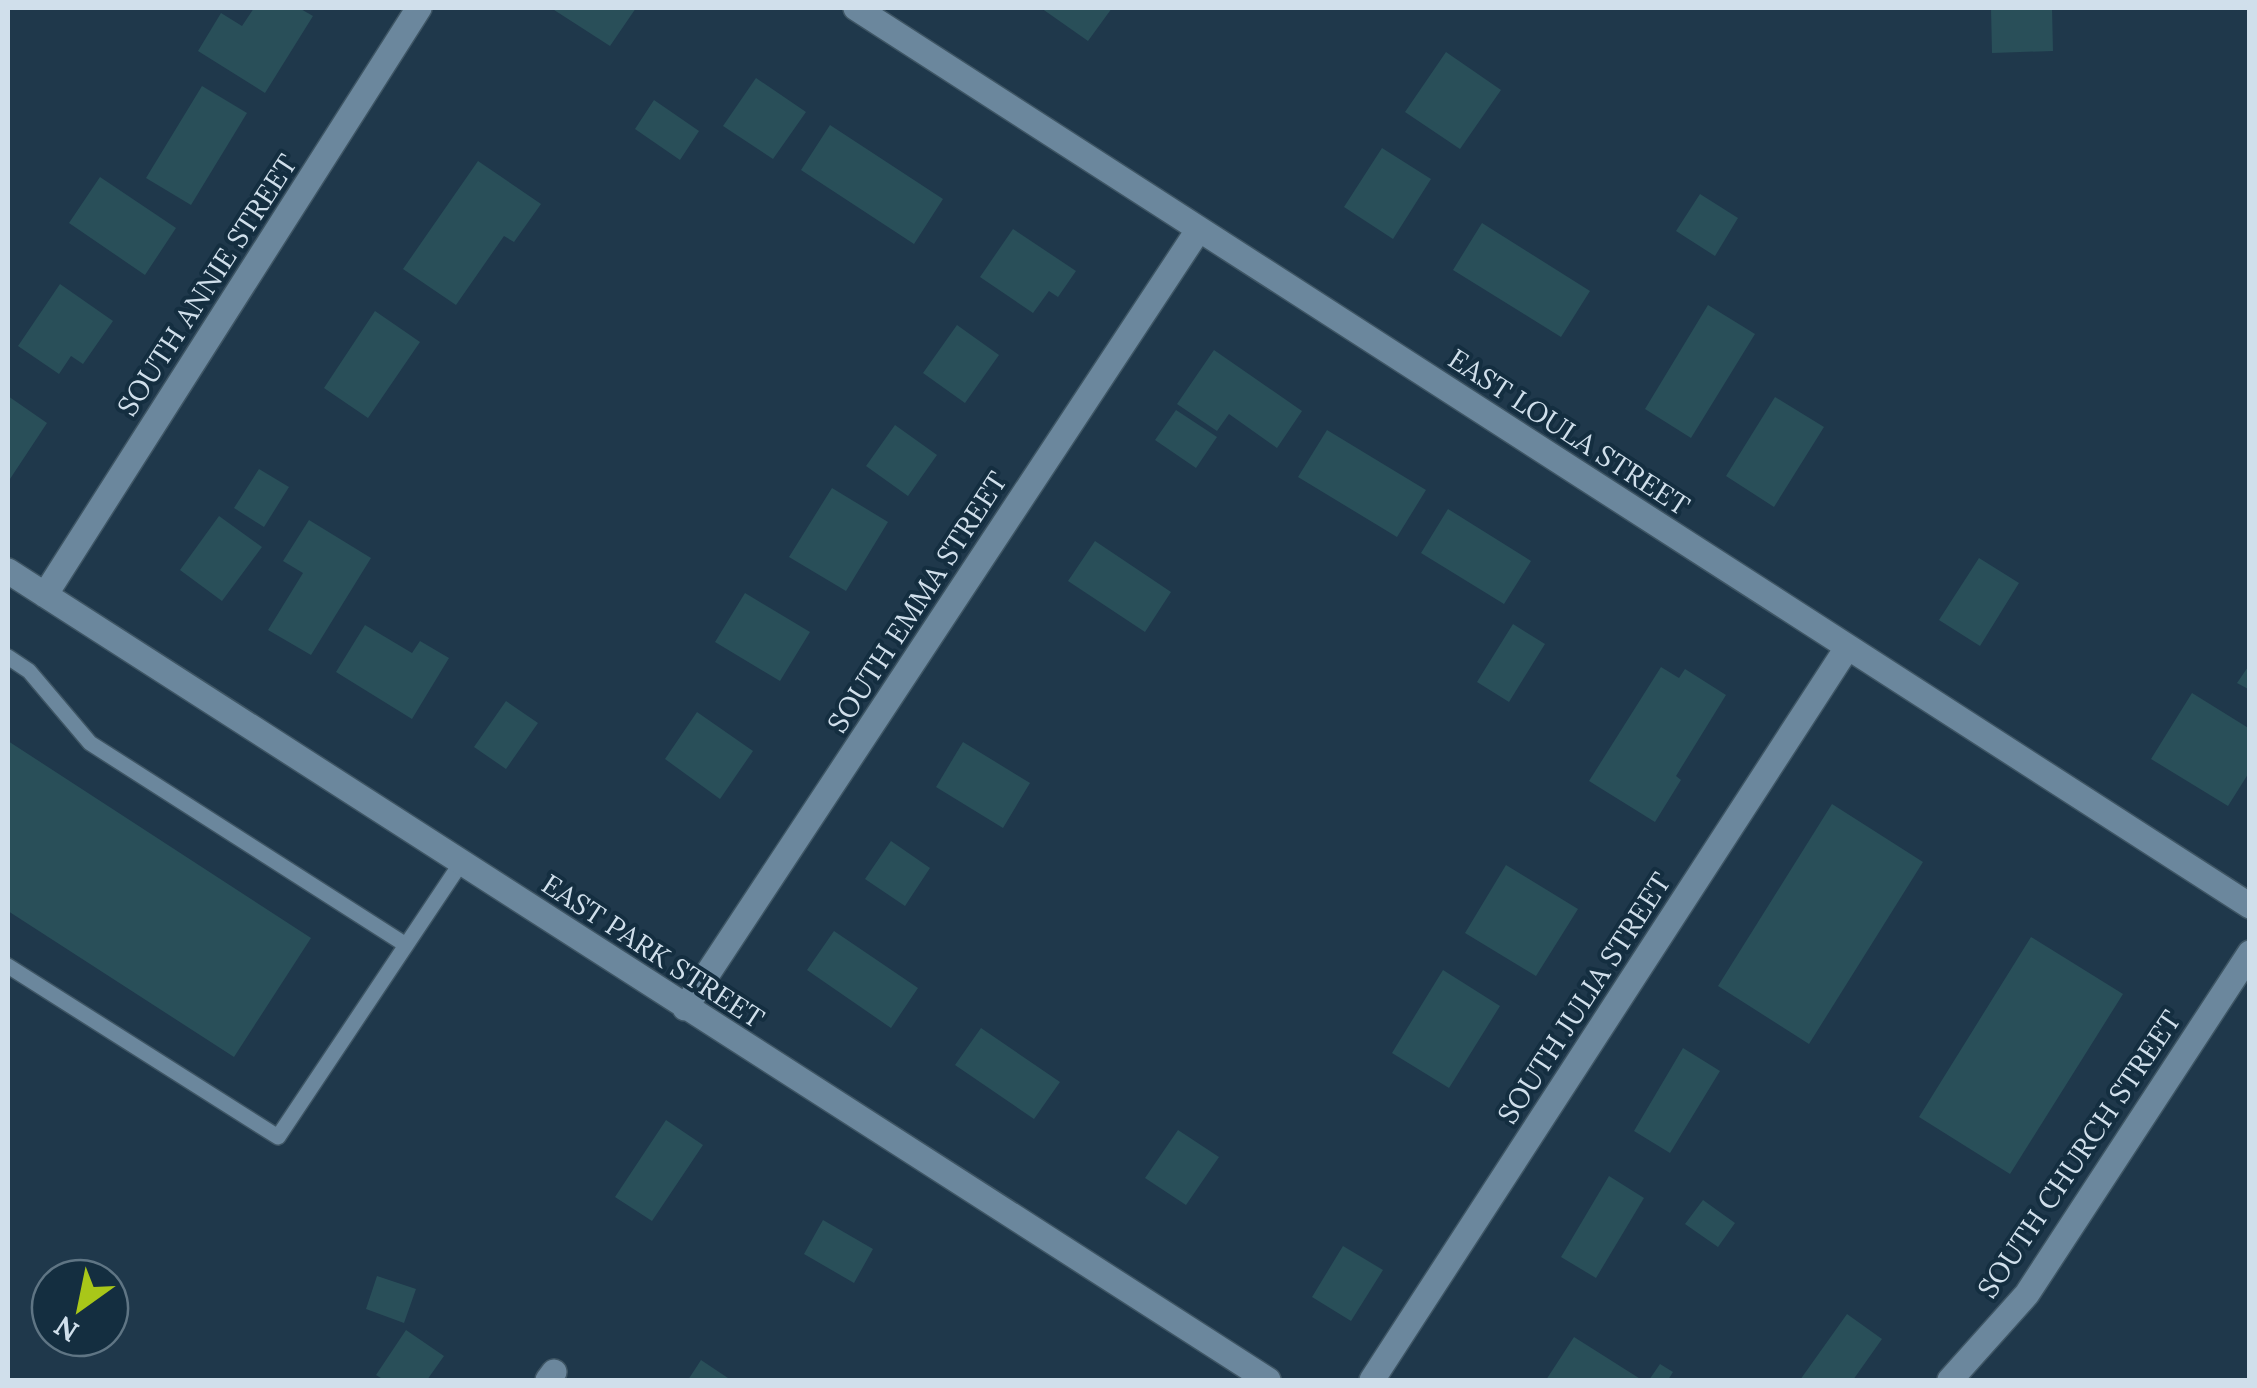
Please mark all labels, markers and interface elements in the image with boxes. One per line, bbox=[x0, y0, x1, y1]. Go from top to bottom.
street label: SOUTH ANNIE STREET bbox=[109, 147, 305, 423]
street label: EAST LOULA STREET bbox=[1442, 341, 1697, 524]
street label: SOUTH EMMA STREET bbox=[819, 465, 1015, 739]
street label: EAST PARK STREET bbox=[535, 866, 771, 1036]
street label: SOUTH JULIA STREET bbox=[1489, 866, 1679, 1130]
street label: SOUTH CHURCH STREET bbox=[1969, 1003, 2189, 1305]
north arrow bbox=[30, 1258, 130, 1358]
text: N bbox=[47, 1308, 85, 1350]

